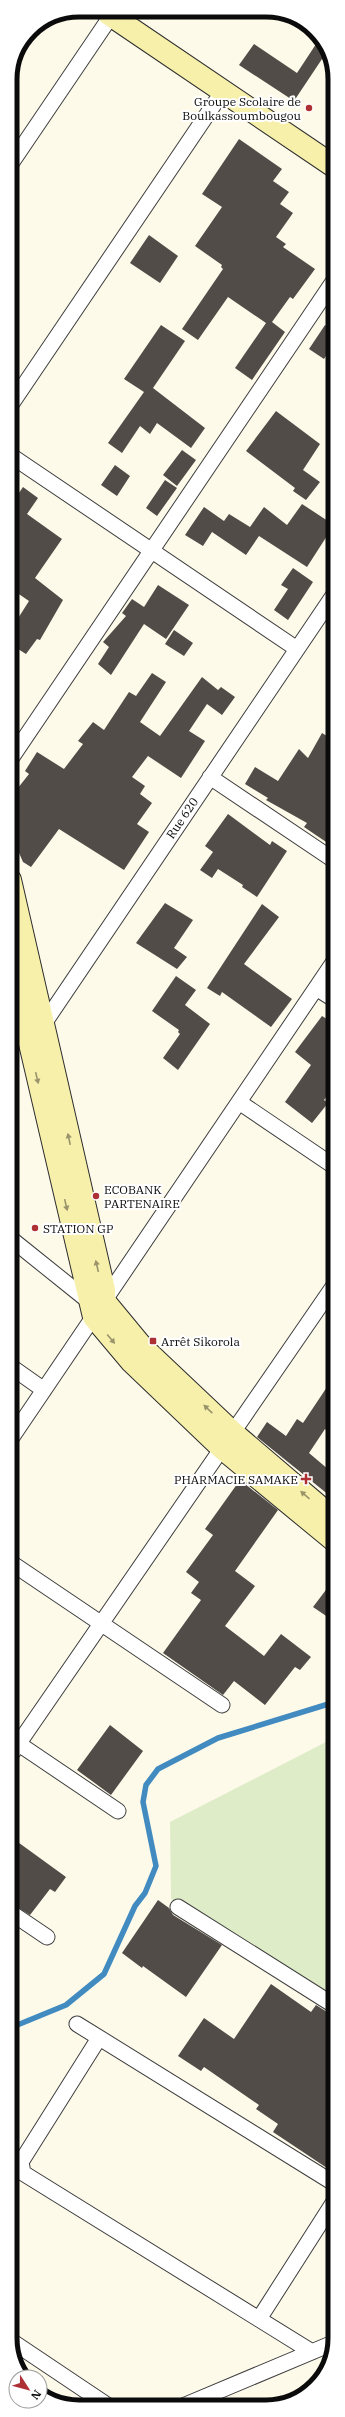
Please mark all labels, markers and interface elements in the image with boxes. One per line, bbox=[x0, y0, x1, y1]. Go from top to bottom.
place label: Groupe Scolaire de Boulkassoumbougou bbox=[182, 94, 302, 123]
marker: Groupe Scolaire de Boulkassoumbougou bbox=[304, 103, 314, 113]
street label: Rue 620 bbox=[163, 795, 201, 841]
one-way arrow bbox=[35, 1072, 41, 1084]
one-way arrow bbox=[66, 1133, 72, 1145]
place label: ECOBANK PARTENAIRE bbox=[104, 1182, 180, 1211]
marker: ECOBANK PARTENAIRE bbox=[91, 1191, 101, 1201]
one-way arrow bbox=[64, 1199, 70, 1211]
place label: STATION GP bbox=[43, 1221, 113, 1236]
marker: STATION GP bbox=[30, 1223, 40, 1233]
one-way arrow bbox=[94, 1260, 100, 1272]
one-way arrow bbox=[107, 1334, 116, 1345]
place label: Arrêt Sikorola bbox=[161, 1334, 240, 1349]
marker: Arrêt Sikorola bbox=[148, 1336, 158, 1346]
one-way arrow bbox=[203, 1404, 213, 1414]
place label: PHARMACIE SAMAKE bbox=[174, 1472, 298, 1487]
marker: PHARMACIE SAMAKE bbox=[301, 1474, 311, 1484]
one-way arrow bbox=[300, 1490, 311, 1499]
north arrow bbox=[8, 2369, 48, 2409]
text: N bbox=[28, 2387, 44, 2403]

